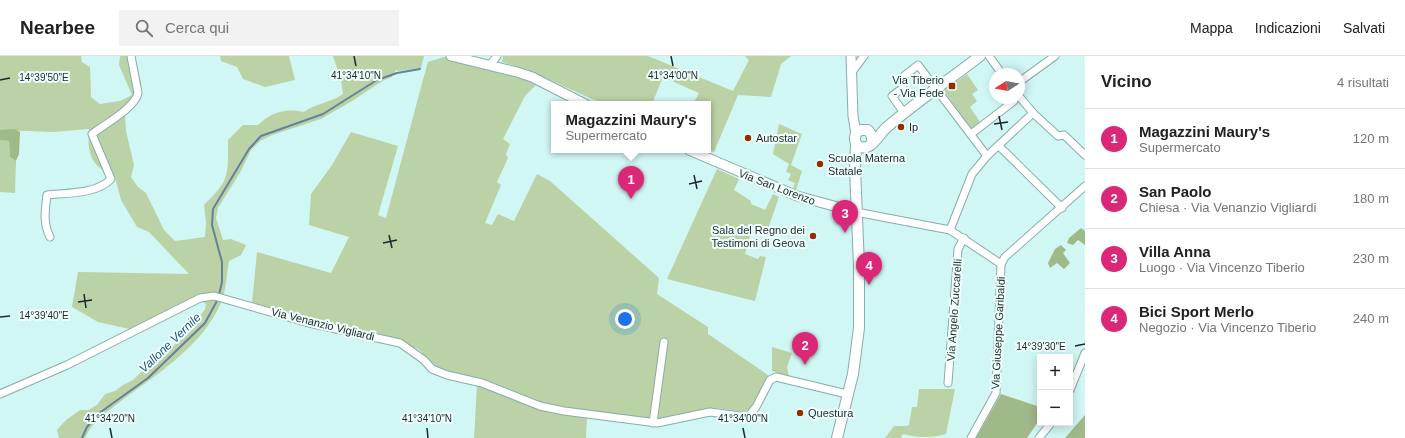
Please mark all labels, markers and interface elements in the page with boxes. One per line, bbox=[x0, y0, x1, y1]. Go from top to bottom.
search box bbox=[119, 10, 399, 46]
text: Nearbee bbox=[20, 17, 95, 38]
icon: search bbox=[133, 17, 155, 39]
text: Cerca qui bbox=[165, 19, 229, 36]
text: Mappa bbox=[1190, 20, 1233, 36]
text: Indicazioni bbox=[1255, 20, 1321, 36]
text: Salvati bbox=[1343, 20, 1385, 36]
north arrow bbox=[989, 68, 1025, 104]
text: 41°34'10"N bbox=[331, 70, 381, 81]
text: 41°34'00"N bbox=[648, 70, 698, 81]
text: 14°39'50"E bbox=[19, 72, 69, 83]
text: Vicino bbox=[1101, 72, 1152, 91]
place label: Via Tiberio - Via Fede bbox=[892, 74, 944, 99]
text: 4 risultati bbox=[1337, 75, 1389, 90]
marker: Via Tiberio - Via Fede bbox=[947, 81, 957, 91]
popup bbox=[551, 101, 711, 153]
text: Magazzini Maury's bbox=[565, 111, 697, 128]
place label: Ip bbox=[909, 121, 918, 133]
marker: Ip bbox=[896, 122, 906, 132]
text: Magazzini Maury's bbox=[1139, 123, 1270, 140]
text: Supermercato bbox=[565, 128, 647, 143]
text: 1 bbox=[1110, 131, 1118, 146]
text: 120 m bbox=[1353, 131, 1389, 146]
place label: Autostar bbox=[756, 132, 797, 144]
marker: Autostar bbox=[743, 133, 753, 143]
text: Supermercato bbox=[1139, 140, 1221, 155]
place label: Scuola Materna Statale bbox=[828, 152, 906, 177]
marker: Scuola Materna Statale bbox=[815, 159, 825, 169]
pin: 1 bbox=[618, 166, 644, 199]
street label: Via San Lorenzo bbox=[737, 167, 817, 207]
text: San Paolo bbox=[1139, 183, 1212, 200]
text: 2 bbox=[1110, 191, 1118, 206]
text: 180 m bbox=[1353, 191, 1389, 206]
pin: 3 bbox=[832, 200, 858, 233]
text: Chiesa · Via Venanzio Vigliardi bbox=[1139, 200, 1316, 215]
place label: Sala del Regno dei Testimoni di Geova bbox=[711, 224, 806, 249]
marker: Sala del Regno dei Testimoni di Geova bbox=[808, 231, 818, 241]
text: Villa Anna bbox=[1139, 243, 1211, 260]
text: 3 bbox=[1110, 251, 1118, 266]
text: 230 m bbox=[1353, 251, 1389, 266]
pin: 4 bbox=[856, 252, 882, 285]
street label: Via Angelo Zuccarelli bbox=[944, 258, 964, 362]
text: Luogo · Via Vincenzo Tiberio bbox=[1139, 260, 1305, 275]
street label: Via Giuseppe Garibaldi bbox=[989, 276, 1007, 390]
text: Bici Sport Merlo bbox=[1139, 303, 1254, 320]
street label: Via Venanzio Vigliardi bbox=[270, 305, 376, 343]
your location bbox=[615, 309, 635, 329]
text: 14°39'40"E bbox=[19, 310, 69, 321]
water label: Vallone Vernile bbox=[136, 310, 204, 376]
text: 4 bbox=[1110, 311, 1118, 326]
text: 240 m bbox=[1353, 311, 1389, 326]
text: Negozio · Via Vincenzo Tiberio bbox=[1139, 320, 1316, 335]
pin: 2 bbox=[792, 332, 818, 365]
text: 14°39'30"E bbox=[1016, 341, 1066, 352]
map controls bbox=[1037, 354, 1073, 426]
button: + bbox=[1037, 354, 1073, 390]
button: − bbox=[1037, 390, 1073, 426]
place label: Questura bbox=[808, 407, 854, 419]
marker: Questura bbox=[795, 408, 805, 418]
text: 41°34'20"N bbox=[85, 413, 135, 424]
text: 41°34'10"N bbox=[402, 413, 452, 424]
text: 41°34'00"N bbox=[718, 413, 768, 424]

